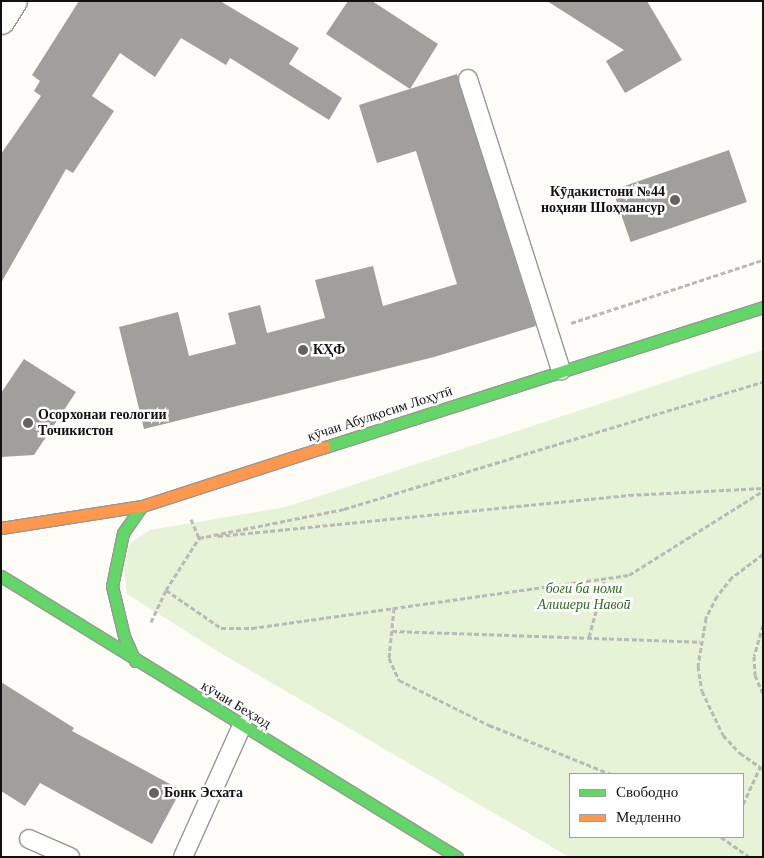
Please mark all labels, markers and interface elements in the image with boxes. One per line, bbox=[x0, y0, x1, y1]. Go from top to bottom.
place label: Кӯдакистони №44 ноҳияи Шоҳмансур bbox=[541, 184, 665, 216]
marker: Кӯдакистони №44 ноҳияи Шоҳмансур bbox=[669, 194, 681, 206]
place label: КҲФ bbox=[313, 342, 345, 358]
marker: КҲФ bbox=[297, 344, 309, 356]
street label: кӯчаи Абулқосим Лоҳутӣ bbox=[305, 383, 455, 445]
place label: Осорхонаи геологии Точикистон bbox=[38, 407, 167, 440]
marker: Осорхонаи геологии Точикистон bbox=[22, 417, 34, 429]
park label: боғи ба номи Алишери Навоӣ bbox=[538, 581, 630, 614]
street label: кӯчаи Беҳзод bbox=[198, 678, 274, 732]
legend bbox=[569, 773, 744, 838]
text: Свободно bbox=[616, 784, 678, 800]
place label: Бонк Эсхата bbox=[164, 785, 243, 801]
marker: Бонк Эсхата bbox=[148, 787, 160, 799]
text: Медленно bbox=[616, 809, 681, 825]

